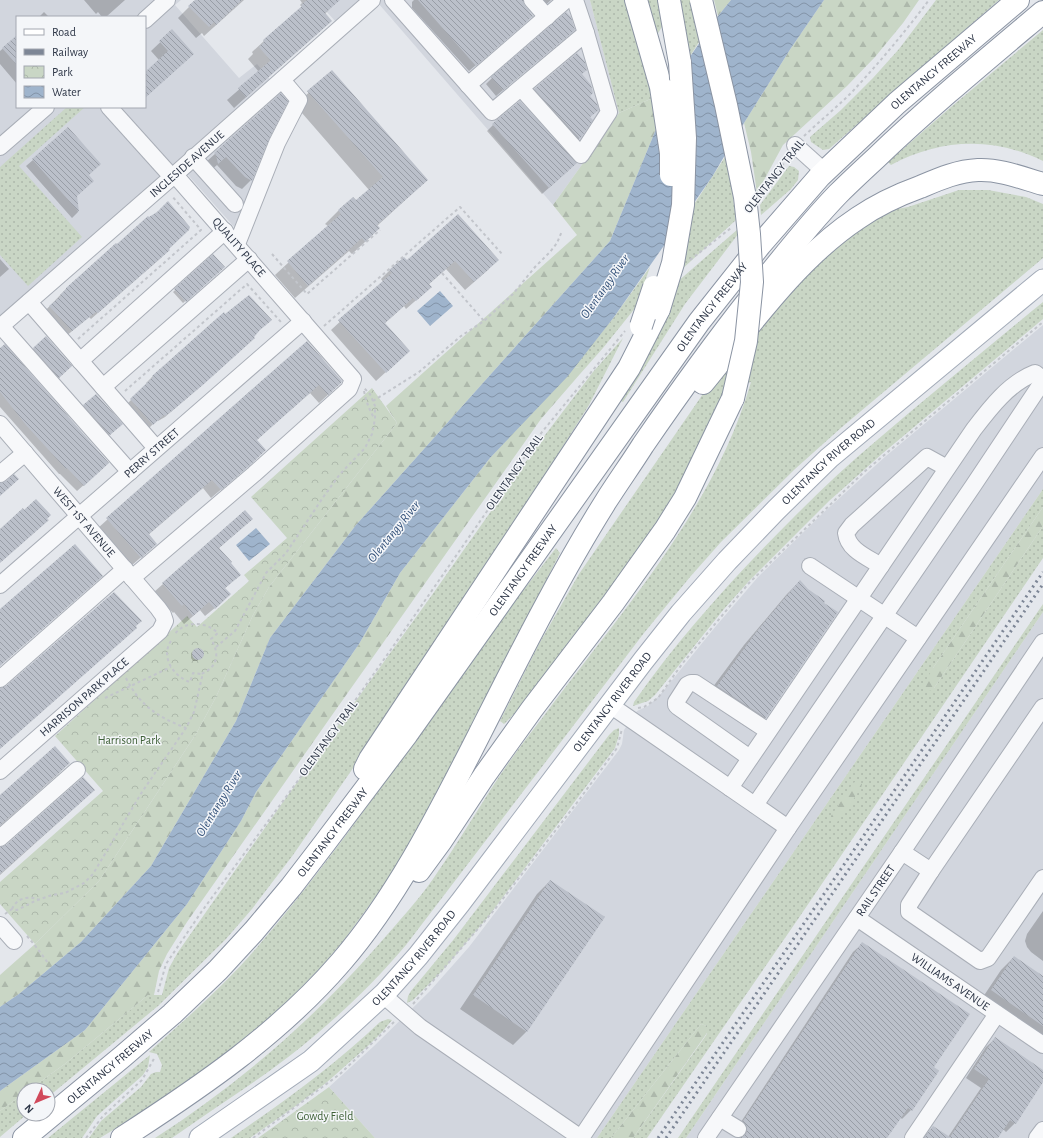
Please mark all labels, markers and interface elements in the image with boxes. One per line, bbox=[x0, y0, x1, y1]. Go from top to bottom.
legend bbox=[16, 16, 146, 108]
text: Road bbox=[52, 26, 76, 38]
street label: OLENTANGY FREEWAY bbox=[888, 32, 979, 112]
text: Railway bbox=[52, 46, 88, 59]
text: Park bbox=[52, 66, 73, 78]
text: Water bbox=[52, 86, 81, 98]
street label: INGLESIDE AVENUE bbox=[147, 128, 226, 200]
street label: OLENTANGY TRAIL bbox=[742, 137, 806, 215]
street label: QUALITY PLACE bbox=[209, 215, 268, 280]
water label: Olentangy River bbox=[578, 252, 633, 321]
street label: OLENTANGY FREEWAY bbox=[674, 260, 750, 354]
street label: OLENTANGY RIVER ROAD bbox=[779, 416, 878, 507]
street label: PERRY STREET bbox=[122, 426, 182, 480]
street label: OLENTANGY TRAIL bbox=[483, 432, 545, 512]
street label: WEST 1ST AVENUE bbox=[51, 485, 117, 559]
water label: Olentangy River bbox=[366, 498, 423, 565]
street label: OLENTANGY FREEWAY bbox=[487, 522, 560, 618]
street label: OLENTANGY RIVER ROAD bbox=[571, 649, 654, 754]
street label: HARRISON PARK PLACE bbox=[37, 655, 131, 739]
street label: OLENTANGY TRAIL bbox=[297, 698, 359, 778]
park label: Harrison Park bbox=[97, 734, 161, 746]
water label: Olentangy River bbox=[194, 768, 245, 839]
street label: OLENTANGY FREEWAY bbox=[295, 785, 371, 879]
street label: RAIL STREET bbox=[854, 863, 897, 918]
street label: OLENTANGY RIVER ROAD bbox=[370, 908, 458, 1008]
street label: WILLIAMS AVENUE bbox=[909, 951, 992, 1013]
street label: OLENTANGY FREEWAY bbox=[65, 1026, 156, 1106]
north arrow bbox=[16, 1082, 56, 1122]
text: N bbox=[23, 1102, 36, 1115]
park label: Gowdy Field bbox=[297, 1110, 353, 1123]

